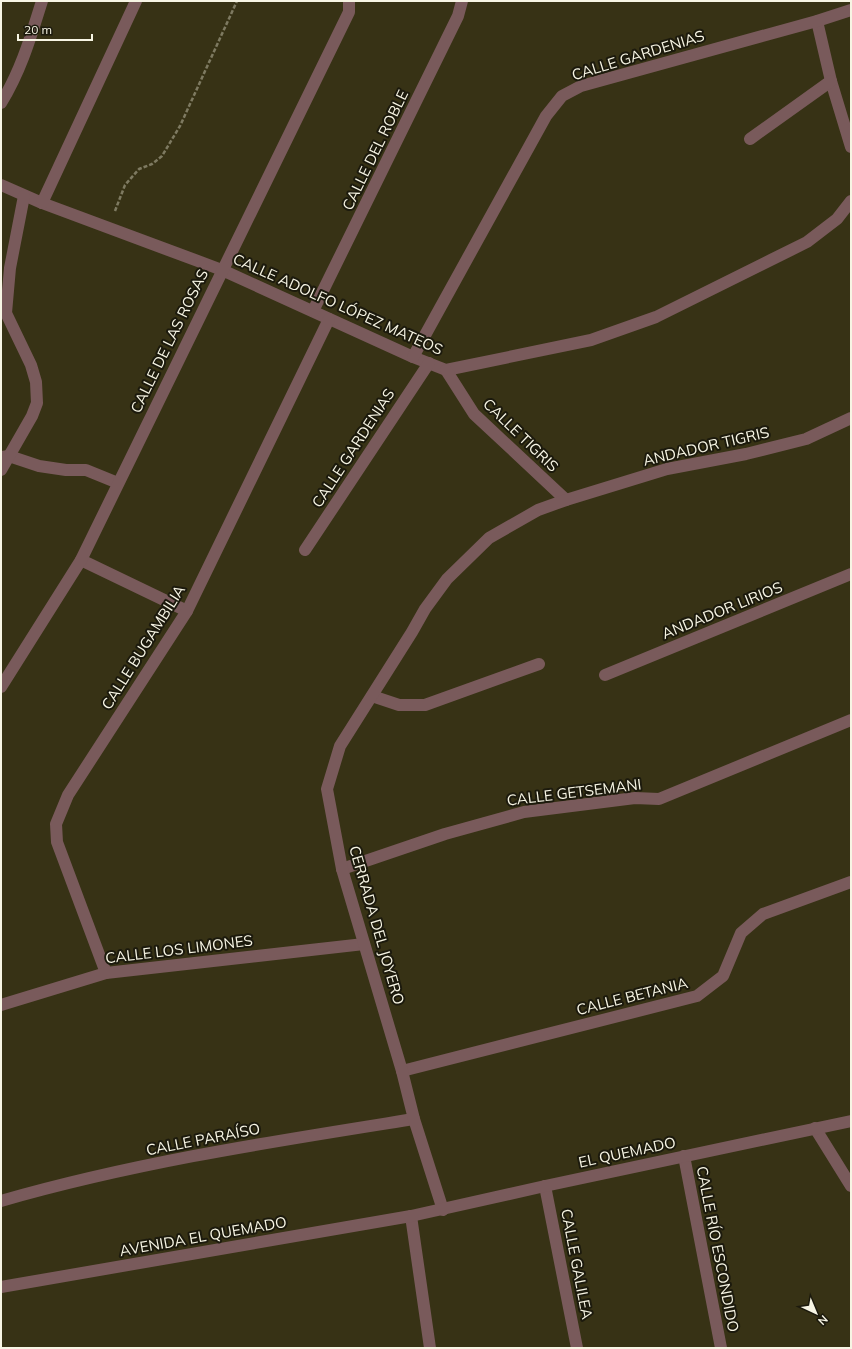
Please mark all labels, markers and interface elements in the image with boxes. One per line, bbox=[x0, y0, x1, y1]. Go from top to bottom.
scale bar bbox=[18, 16, 92, 42]
text: 20 m bbox=[24, 22, 52, 37]
street label: CALLE GARDENIAS bbox=[569, 26, 707, 84]
street label: CALLE DEL ROBLE bbox=[338, 87, 412, 213]
street label: CALLE ADOLFO LÓPEZ MATEOS bbox=[230, 249, 446, 359]
street label: CALLE DE LAS ROSAS bbox=[126, 266, 212, 416]
street label: CALLE GARDENIAS bbox=[307, 385, 399, 511]
street label: CALLE TIGRIS bbox=[479, 394, 563, 476]
street label: ANDADOR TIGRIS bbox=[641, 422, 771, 470]
street label: ANDADOR LIRIOS bbox=[659, 577, 785, 643]
street label: CALLE BUGAMBILIA bbox=[97, 581, 189, 713]
street label: CALLE GETSEMANI bbox=[506, 774, 642, 810]
street label: CERRADA DEL JOYERO bbox=[345, 843, 409, 1007]
street label: CALLE LOS LIMONES bbox=[104, 931, 254, 967]
street label: CALLE BETANIA bbox=[574, 973, 690, 1019]
street label: CALLE PARAÍSO bbox=[144, 1119, 262, 1159]
street label: EL QUEMADO bbox=[577, 1132, 677, 1172]
street label: CALLE RÍO ESCONDIDO bbox=[693, 1164, 743, 1334]
street label: CALLE GALILEA bbox=[557, 1207, 597, 1321]
street label: AVENIDA EL QUEMADO bbox=[118, 1212, 288, 1260]
north arrow bbox=[796, 1293, 836, 1333]
text: N bbox=[815, 1312, 831, 1328]

